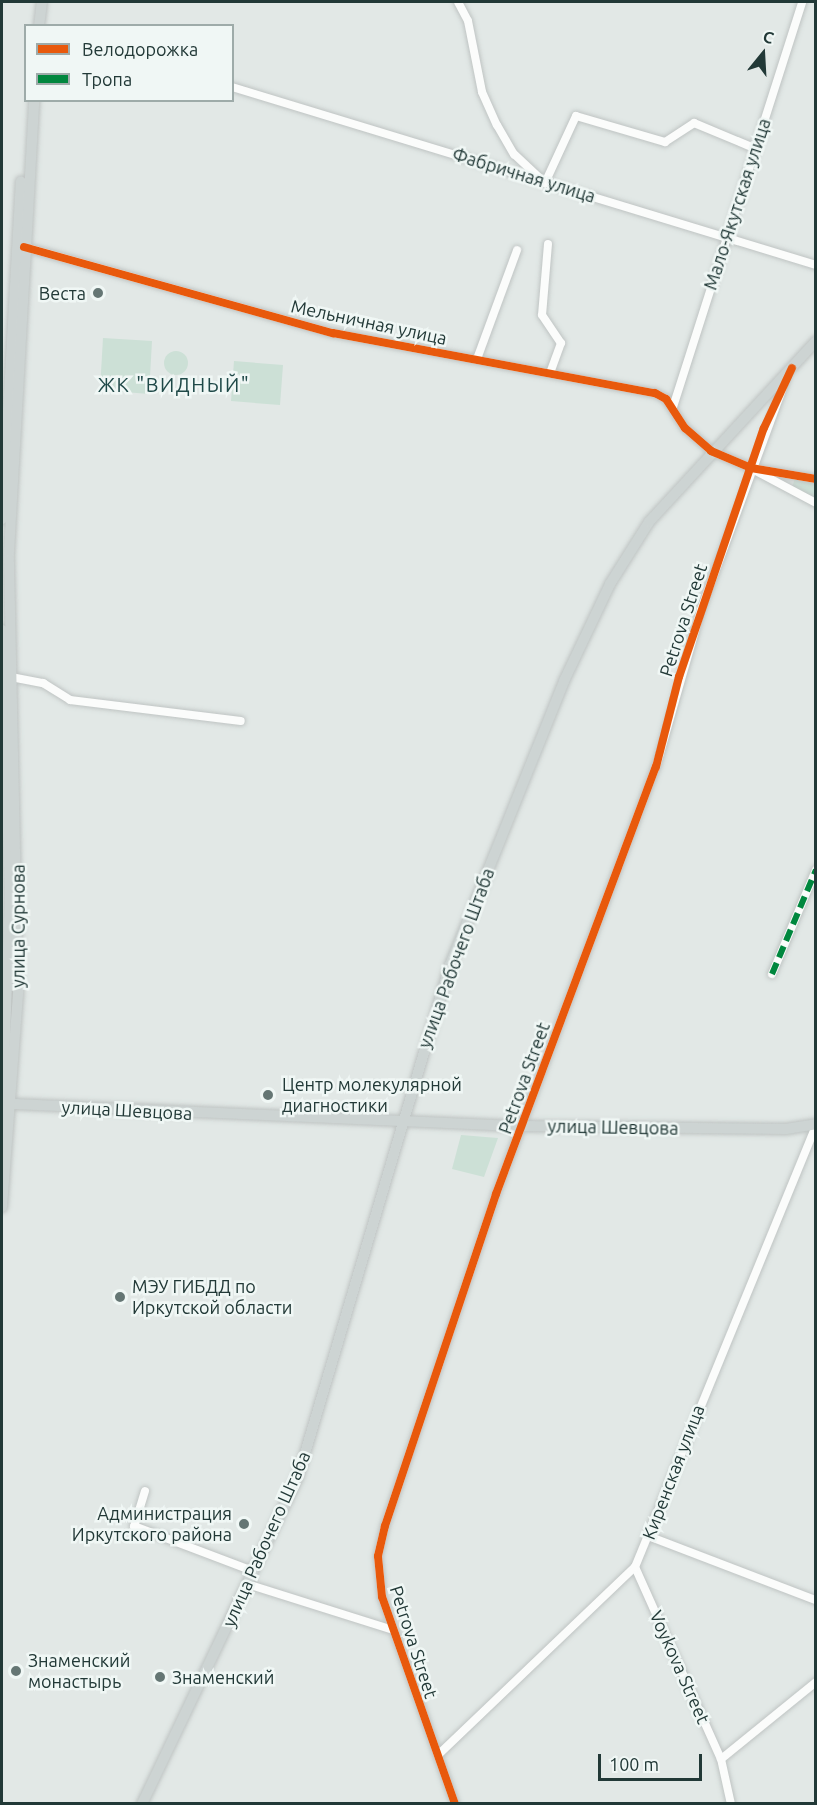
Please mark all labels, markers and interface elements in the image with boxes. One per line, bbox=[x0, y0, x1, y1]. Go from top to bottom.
legend bbox=[24, 24, 234, 102]
north arrow bbox=[733, 24, 793, 84]
text: С bbox=[761, 27, 776, 47]
text: Велодорожка bbox=[82, 39, 198, 59]
text: Тропа bbox=[82, 69, 132, 89]
street label: Мало-Якутская улица bbox=[699, 116, 775, 292]
street label: Фабричная улица bbox=[450, 143, 598, 207]
place label: Веста bbox=[39, 282, 86, 304]
marker: Веста bbox=[91, 286, 105, 300]
street label: Мельничная улица bbox=[289, 295, 449, 349]
district label: ЖК "ВИДНЫЙ" bbox=[98, 372, 250, 396]
street label: Petrova Street bbox=[655, 561, 711, 679]
street label: улица Сурнова bbox=[7, 864, 29, 988]
street label: улица Рабочего Штаба bbox=[413, 865, 499, 1051]
street label: Petrova Street bbox=[494, 1019, 554, 1137]
place label: Центр молекулярной диагностики bbox=[282, 1074, 462, 1116]
marker: Центр молекулярной диагностики bbox=[259, 1086, 277, 1104]
street label: улица Шевцова bbox=[61, 1096, 193, 1124]
street label: улица Шевцова bbox=[547, 1115, 679, 1139]
place label: МЭУ ГИБДД по Иркутской области bbox=[132, 1276, 292, 1318]
marker: МЭУ ГИБДД по Иркутской области bbox=[113, 1290, 127, 1304]
street label: Киренская улица bbox=[637, 1402, 709, 1542]
street label: улица Рабочего Штаба bbox=[217, 1448, 315, 1630]
place label: Администрация Иркутского района bbox=[72, 1503, 232, 1546]
marker: Администрация Иркутского района bbox=[237, 1517, 251, 1531]
street label: Petrova Street bbox=[386, 1583, 442, 1701]
street label: Voykova Street bbox=[645, 1607, 715, 1727]
place label: Знаменский монастырь bbox=[28, 1650, 130, 1692]
marker: Знаменский монастырь bbox=[9, 1664, 23, 1678]
place label: Знаменский bbox=[172, 1666, 274, 1688]
marker: Знаменский bbox=[153, 1670, 167, 1684]
scale bar bbox=[601, 1742, 704, 1780]
text: 100 m bbox=[609, 1754, 659, 1774]

